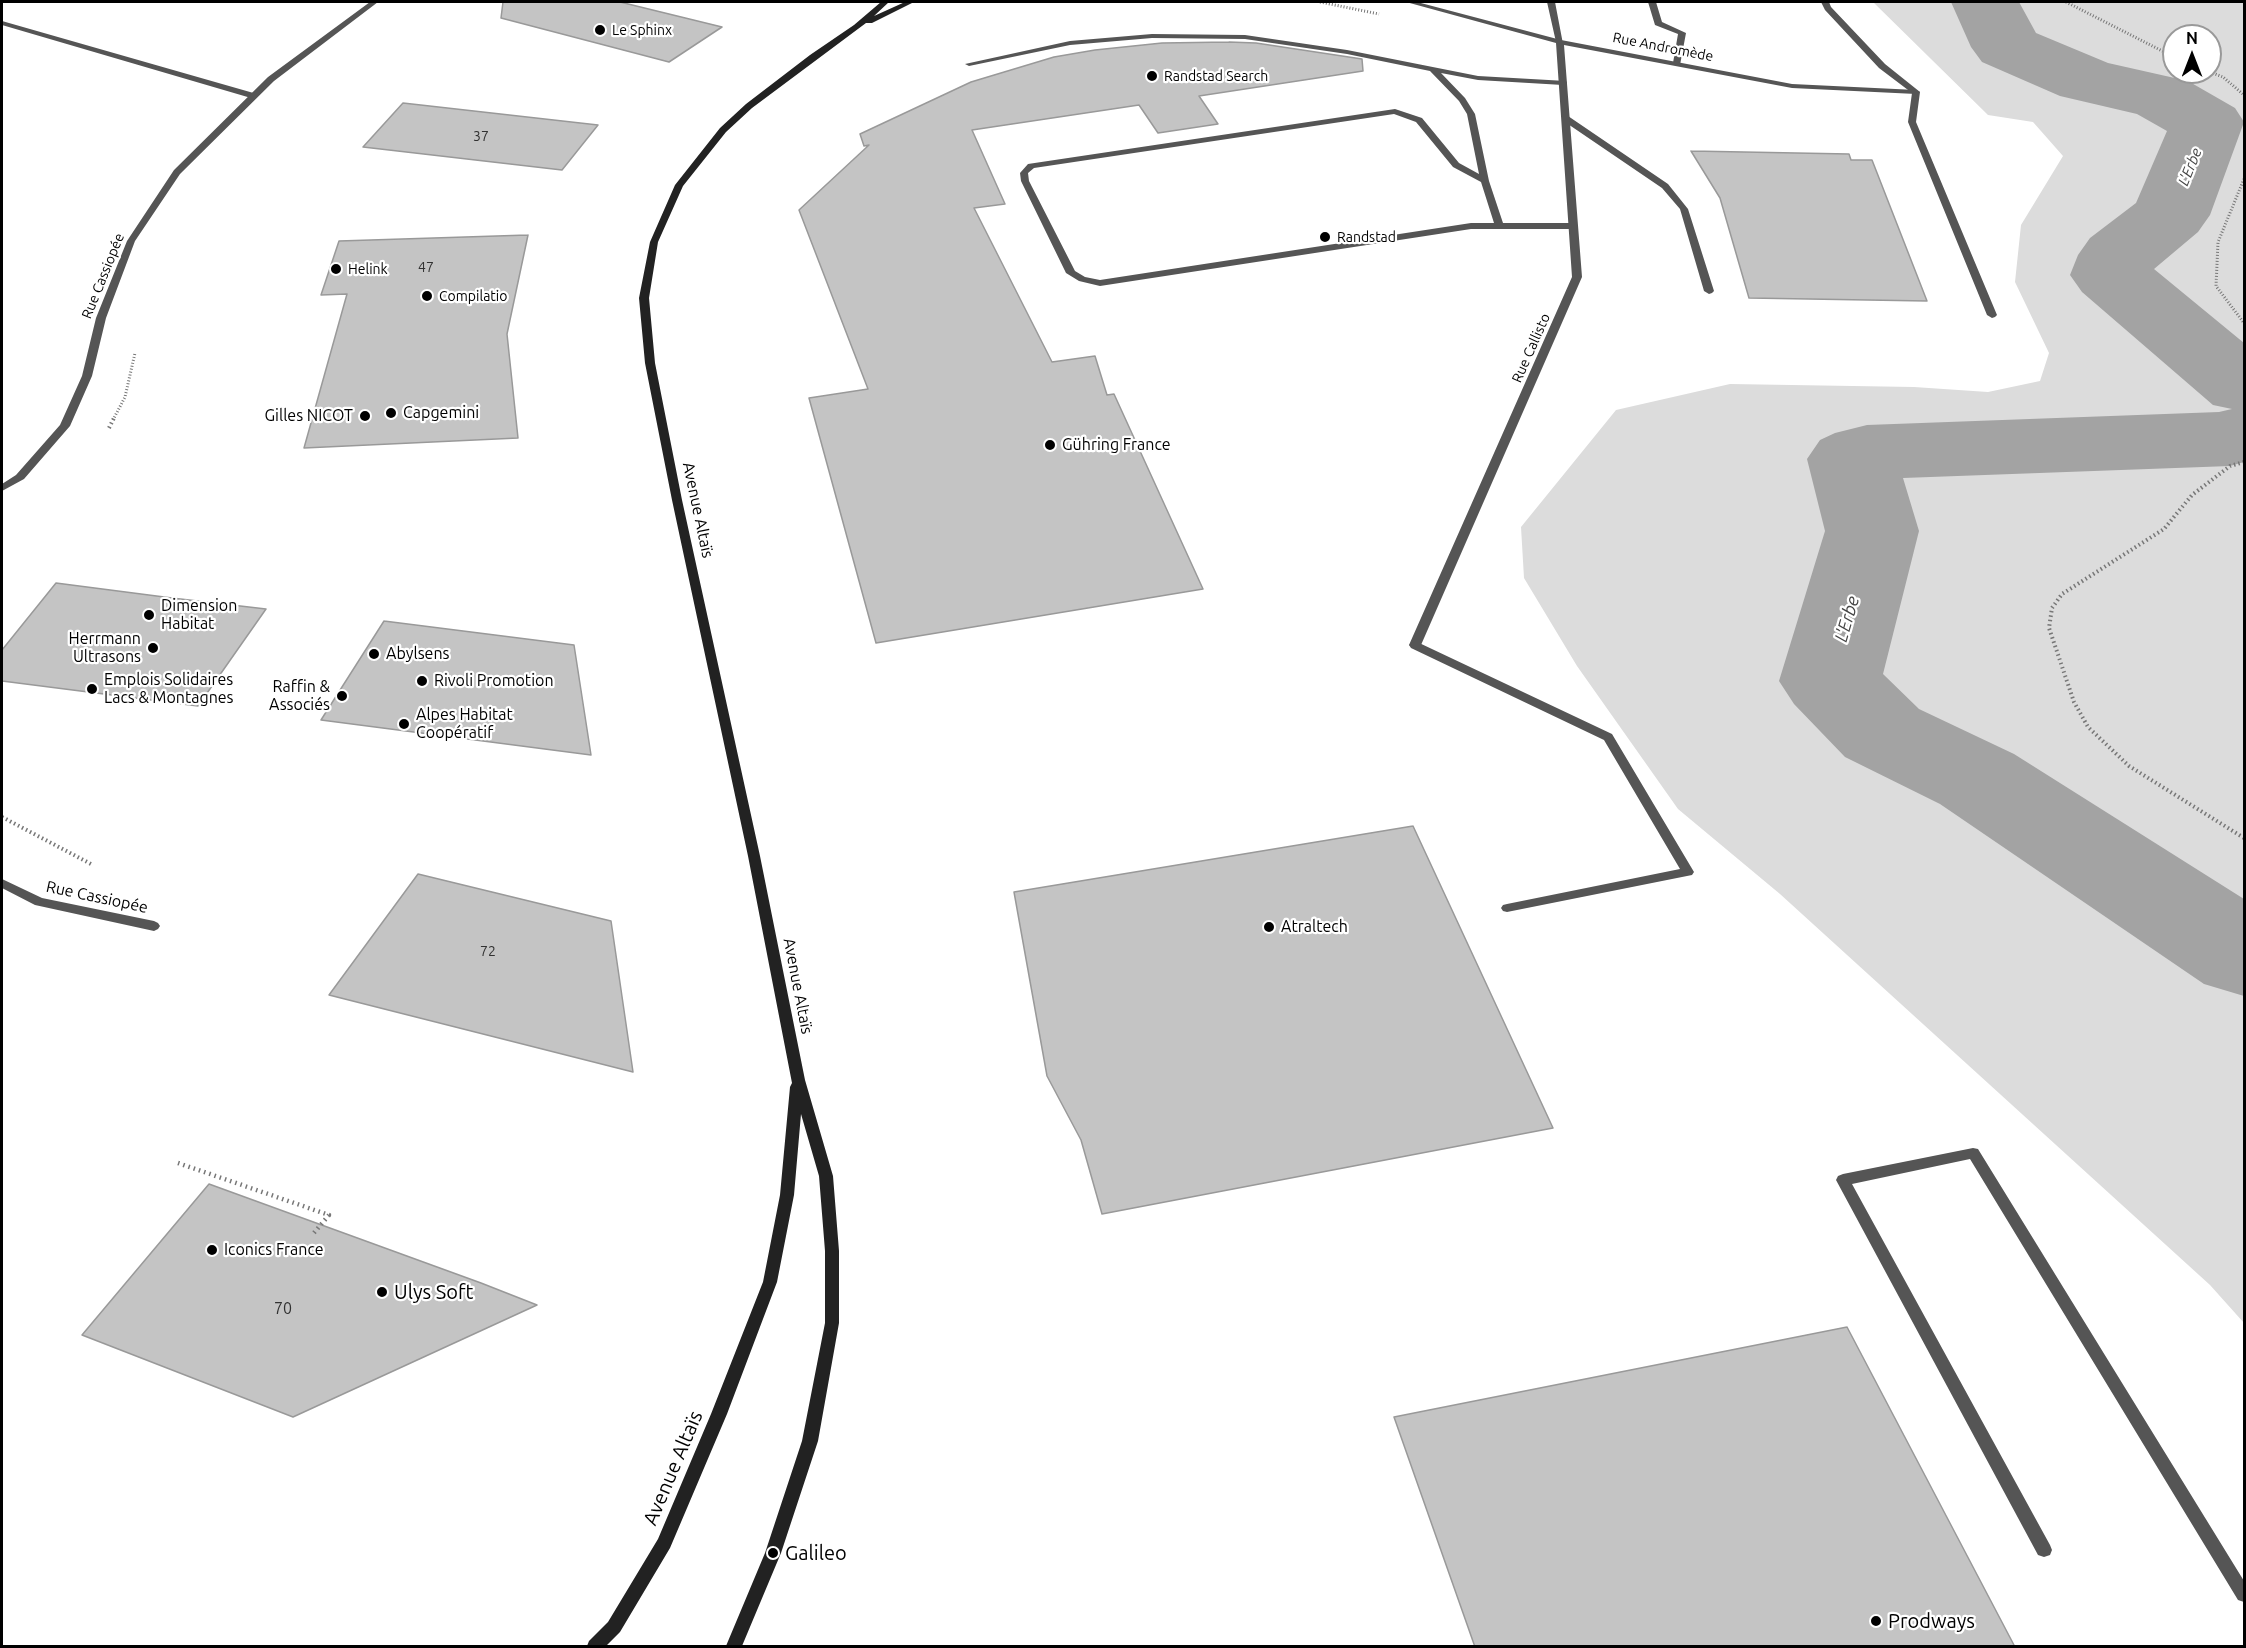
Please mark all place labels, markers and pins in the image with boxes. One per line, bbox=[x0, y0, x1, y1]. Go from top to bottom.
place label: Le Sphinx bbox=[612, 22, 672, 38]
marker: Le Sphinx bbox=[593, 23, 607, 37]
place label: Randstad Search bbox=[1164, 68, 1268, 84]
marker: Randstad Search bbox=[1145, 69, 1159, 83]
place label: Randstad bbox=[1337, 229, 1396, 245]
marker: Randstad bbox=[1318, 230, 1332, 244]
place label: Helink bbox=[348, 261, 388, 277]
marker: Helink bbox=[329, 262, 343, 276]
place label: Compilatio bbox=[439, 288, 507, 304]
marker: Compilatio bbox=[420, 289, 434, 303]
place label: Capgemini bbox=[403, 403, 479, 423]
place label: Gilles NICOT bbox=[264, 406, 353, 426]
marker: Capgemini bbox=[384, 406, 398, 420]
marker: Gilles NICOT bbox=[358, 409, 372, 423]
place label: Gühring France bbox=[1062, 435, 1171, 455]
marker: Gühring France bbox=[1043, 438, 1057, 452]
place label: Dimension Habitat bbox=[161, 596, 237, 634]
marker: Dimension Habitat bbox=[142, 608, 156, 622]
place label: Herrmann Ultrasons bbox=[69, 629, 141, 667]
marker: Herrmann Ultrasons bbox=[146, 641, 160, 655]
place label: Abylsens bbox=[386, 644, 449, 664]
marker: Abylsens bbox=[367, 647, 381, 661]
place label: Emplois Solidaires Lacs & Montagnes bbox=[104, 670, 234, 708]
place label: Rivoli Promotion bbox=[434, 671, 554, 691]
marker: Rivoli Promotion bbox=[415, 674, 429, 688]
place label: Raffin & Associés bbox=[269, 677, 330, 715]
marker: Emplois Solidaires Lacs & Montagnes bbox=[85, 682, 99, 696]
marker: Raffin & Associés bbox=[335, 689, 349, 703]
place label: Alpes Habitat Coopératif bbox=[416, 705, 513, 743]
marker: Alpes Habitat Coopératif bbox=[397, 717, 411, 731]
place label: Atraltech bbox=[1281, 917, 1348, 937]
marker: Atraltech bbox=[1262, 920, 1276, 934]
place label: Iconics France bbox=[224, 1240, 324, 1260]
marker: Iconics France bbox=[205, 1243, 219, 1257]
place label: Ulys Soft bbox=[394, 1280, 473, 1304]
marker: Ulys Soft bbox=[375, 1285, 389, 1299]
place label: Galileo bbox=[785, 1541, 847, 1565]
marker: Galileo bbox=[766, 1546, 780, 1560]
place label: Prodways bbox=[1888, 1609, 1975, 1633]
marker: Prodways bbox=[1869, 1614, 1883, 1628]

